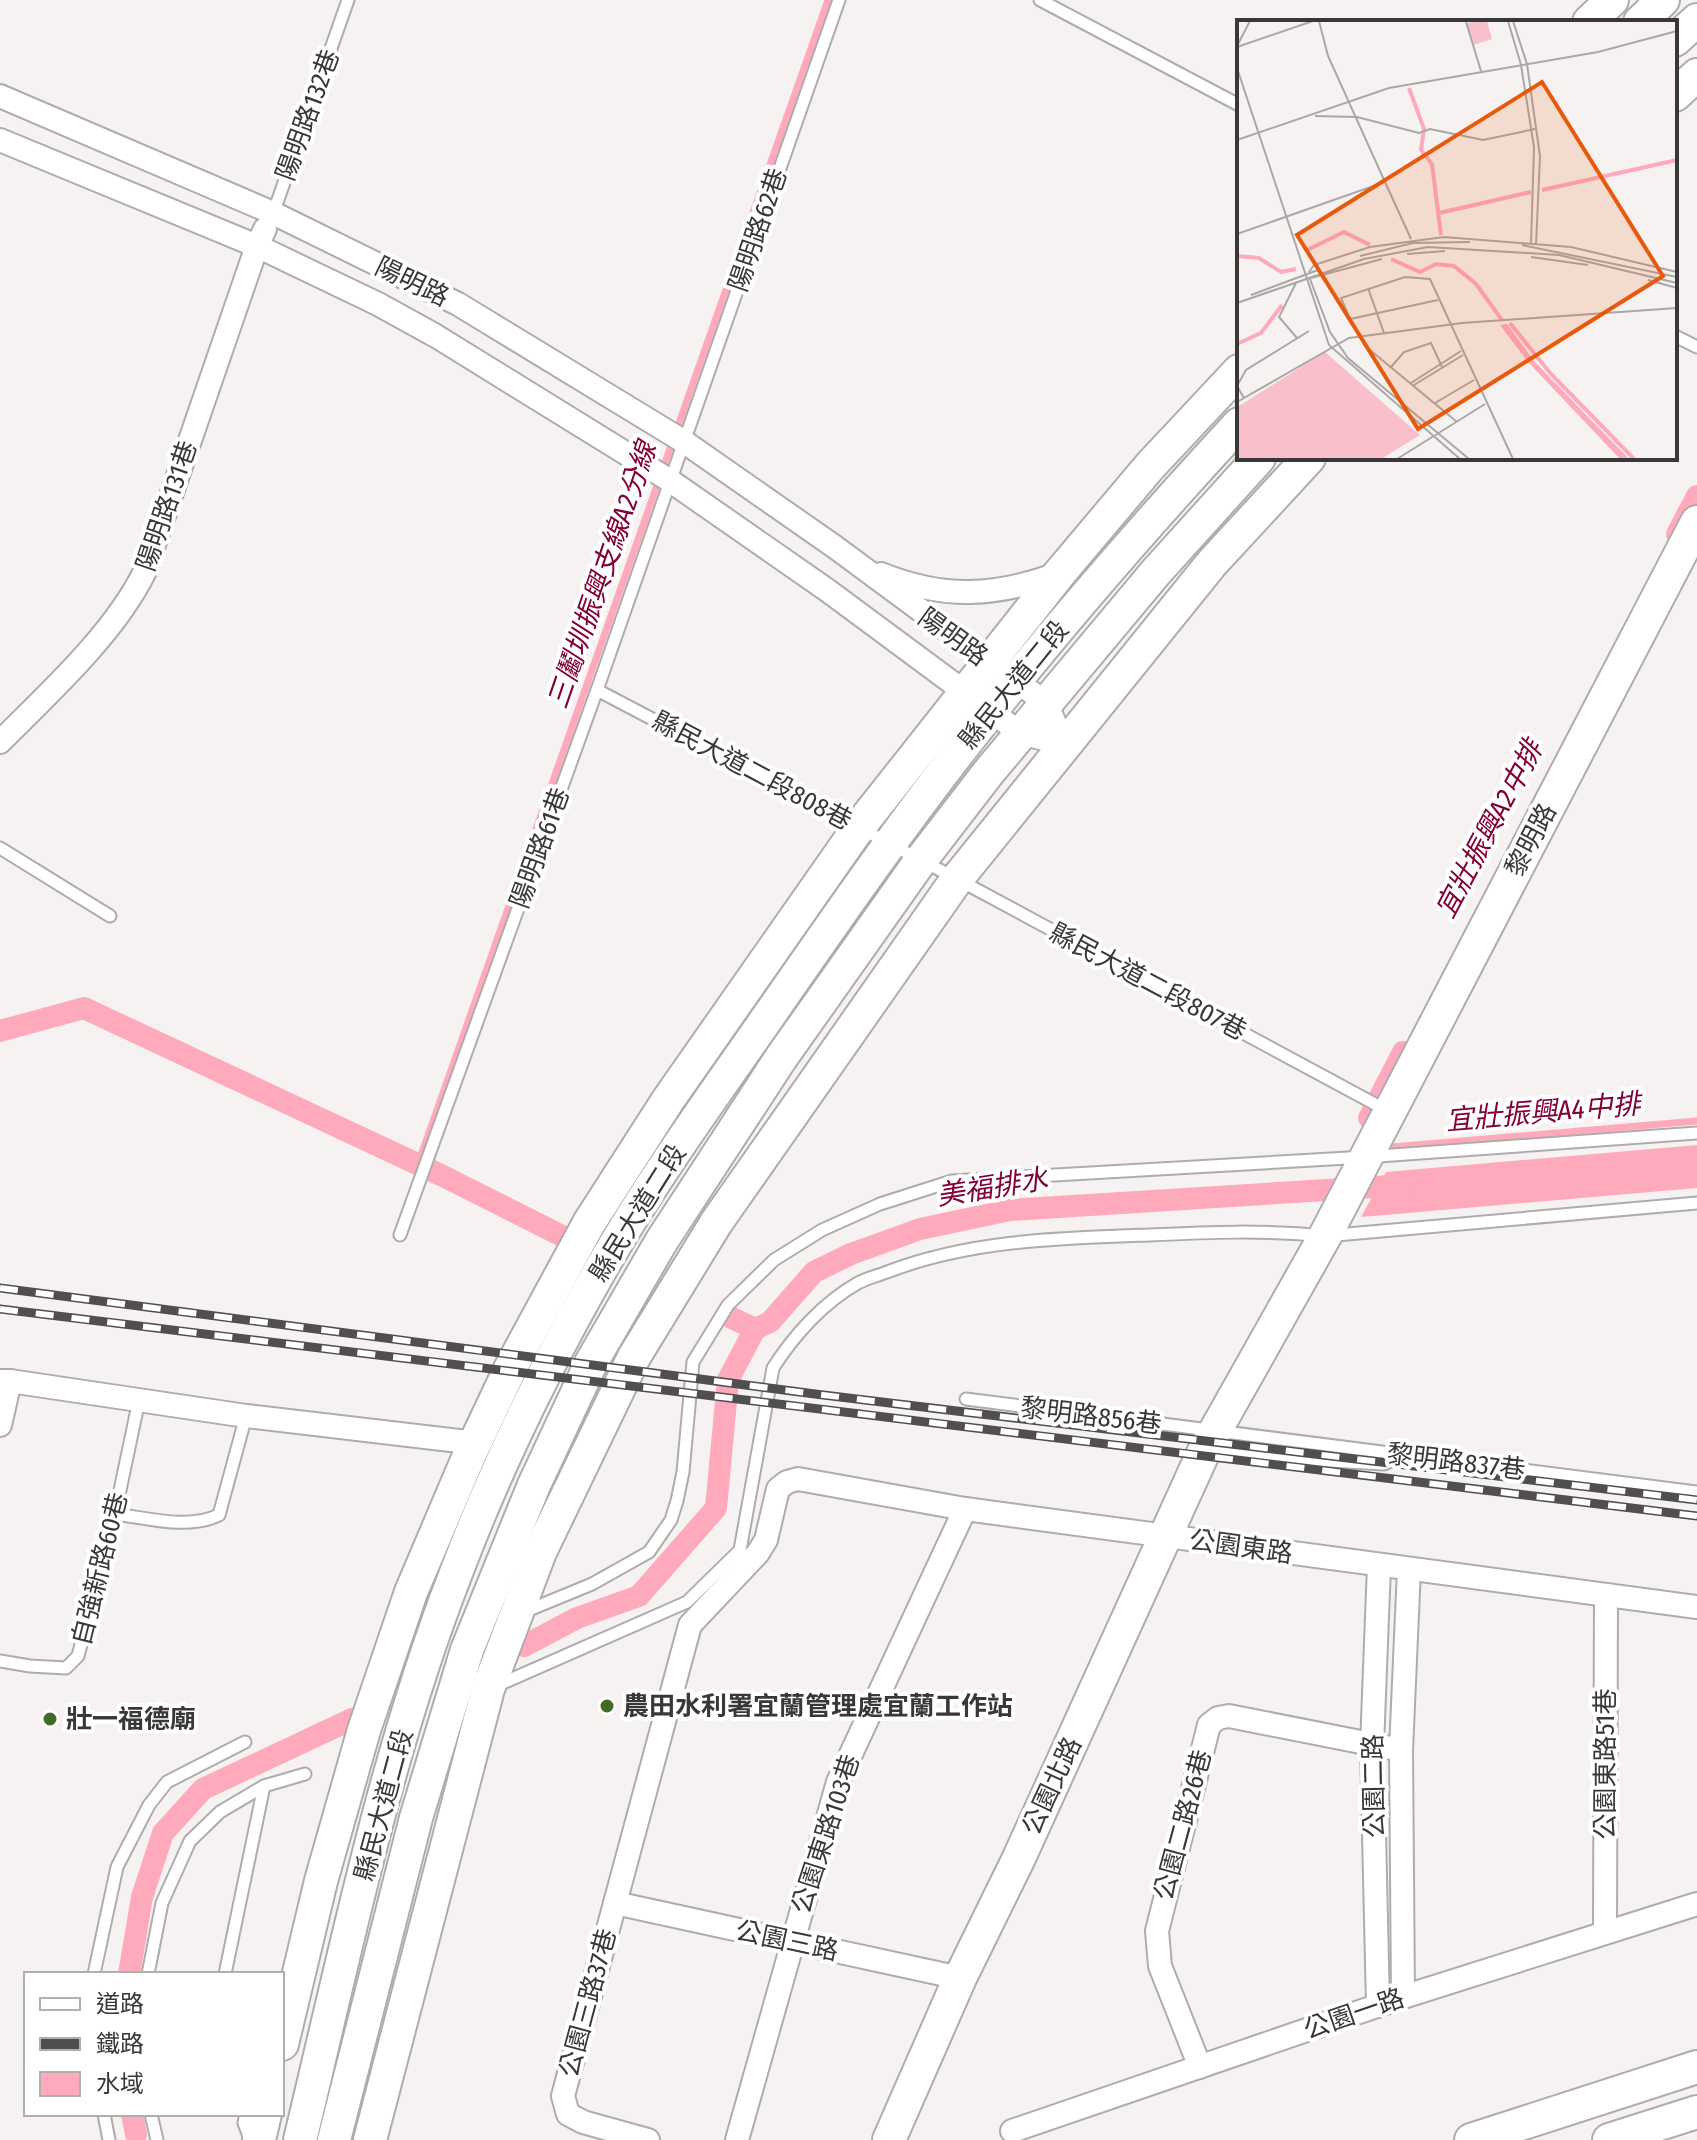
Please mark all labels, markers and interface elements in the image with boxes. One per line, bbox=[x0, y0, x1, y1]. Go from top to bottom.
inset map bbox=[1237, 20, 1677, 460]
street label: 陽明路132巷 bbox=[270, 45, 346, 185]
street label: 陽明路62巷 bbox=[722, 164, 794, 296]
street label: 陽明路 bbox=[370, 251, 454, 313]
water label: 三鬮圳振興支線A2分線 bbox=[541, 435, 664, 712]
street label: 陽明路131巷 bbox=[130, 437, 204, 575]
street label: 陽明路 bbox=[912, 602, 994, 672]
street label: 縣民大道二段 bbox=[953, 615, 1075, 755]
street label: 縣民大道二段808巷 bbox=[647, 705, 857, 837]
water label: 宜壯振興A2中排 bbox=[1429, 731, 1551, 923]
street label: 陽明路61巷 bbox=[504, 784, 576, 912]
street label: 黎明路 bbox=[1499, 798, 1563, 882]
street label: 縣民大道二段807巷 bbox=[1044, 917, 1252, 1047]
water label: 宜壯振興A4中排 bbox=[1444, 1087, 1646, 1137]
street label: 縣民大道二段 bbox=[584, 1139, 692, 1287]
water label: 美福排水 bbox=[934, 1162, 1052, 1212]
street label: 黎明路856巷 bbox=[1019, 1392, 1163, 1440]
street label: 黎明路837巷 bbox=[1385, 1438, 1527, 1486]
street label: 自強新路60巷 bbox=[66, 1489, 134, 1649]
street label: 公園東路 bbox=[1187, 1524, 1295, 1570]
street label: 公園東路51巷 bbox=[1590, 1689, 1621, 1839]
place label: 農田水利署宜蘭管理處宜蘭工作站 bbox=[623, 1691, 1013, 1722]
marker: 農田水利署宜蘭管理處宜蘭工作站 bbox=[598, 1697, 616, 1715]
place label: 壯一福德廟 bbox=[66, 1704, 196, 1735]
marker: 壯一福德廟 bbox=[41, 1710, 59, 1728]
street label: 縣民大道二段 bbox=[349, 1726, 419, 1884]
street label: 公園北路 bbox=[1016, 1732, 1088, 1840]
street label: 公園二路 bbox=[1358, 1734, 1390, 1838]
street label: 公園二路26巷 bbox=[1148, 1746, 1218, 1904]
street label: 公園東路103巷 bbox=[786, 1751, 866, 1917]
street label: 公園三路 bbox=[733, 1915, 841, 1967]
street label: 公園三路37巷 bbox=[553, 1926, 623, 2080]
legend bbox=[24, 1972, 284, 2116]
street label: 公園一路 bbox=[1300, 1982, 1408, 2046]
text: 道路 bbox=[96, 1990, 144, 2018]
text: 鐵路 bbox=[96, 2030, 144, 2058]
text: 水域 bbox=[96, 2070, 144, 2098]

